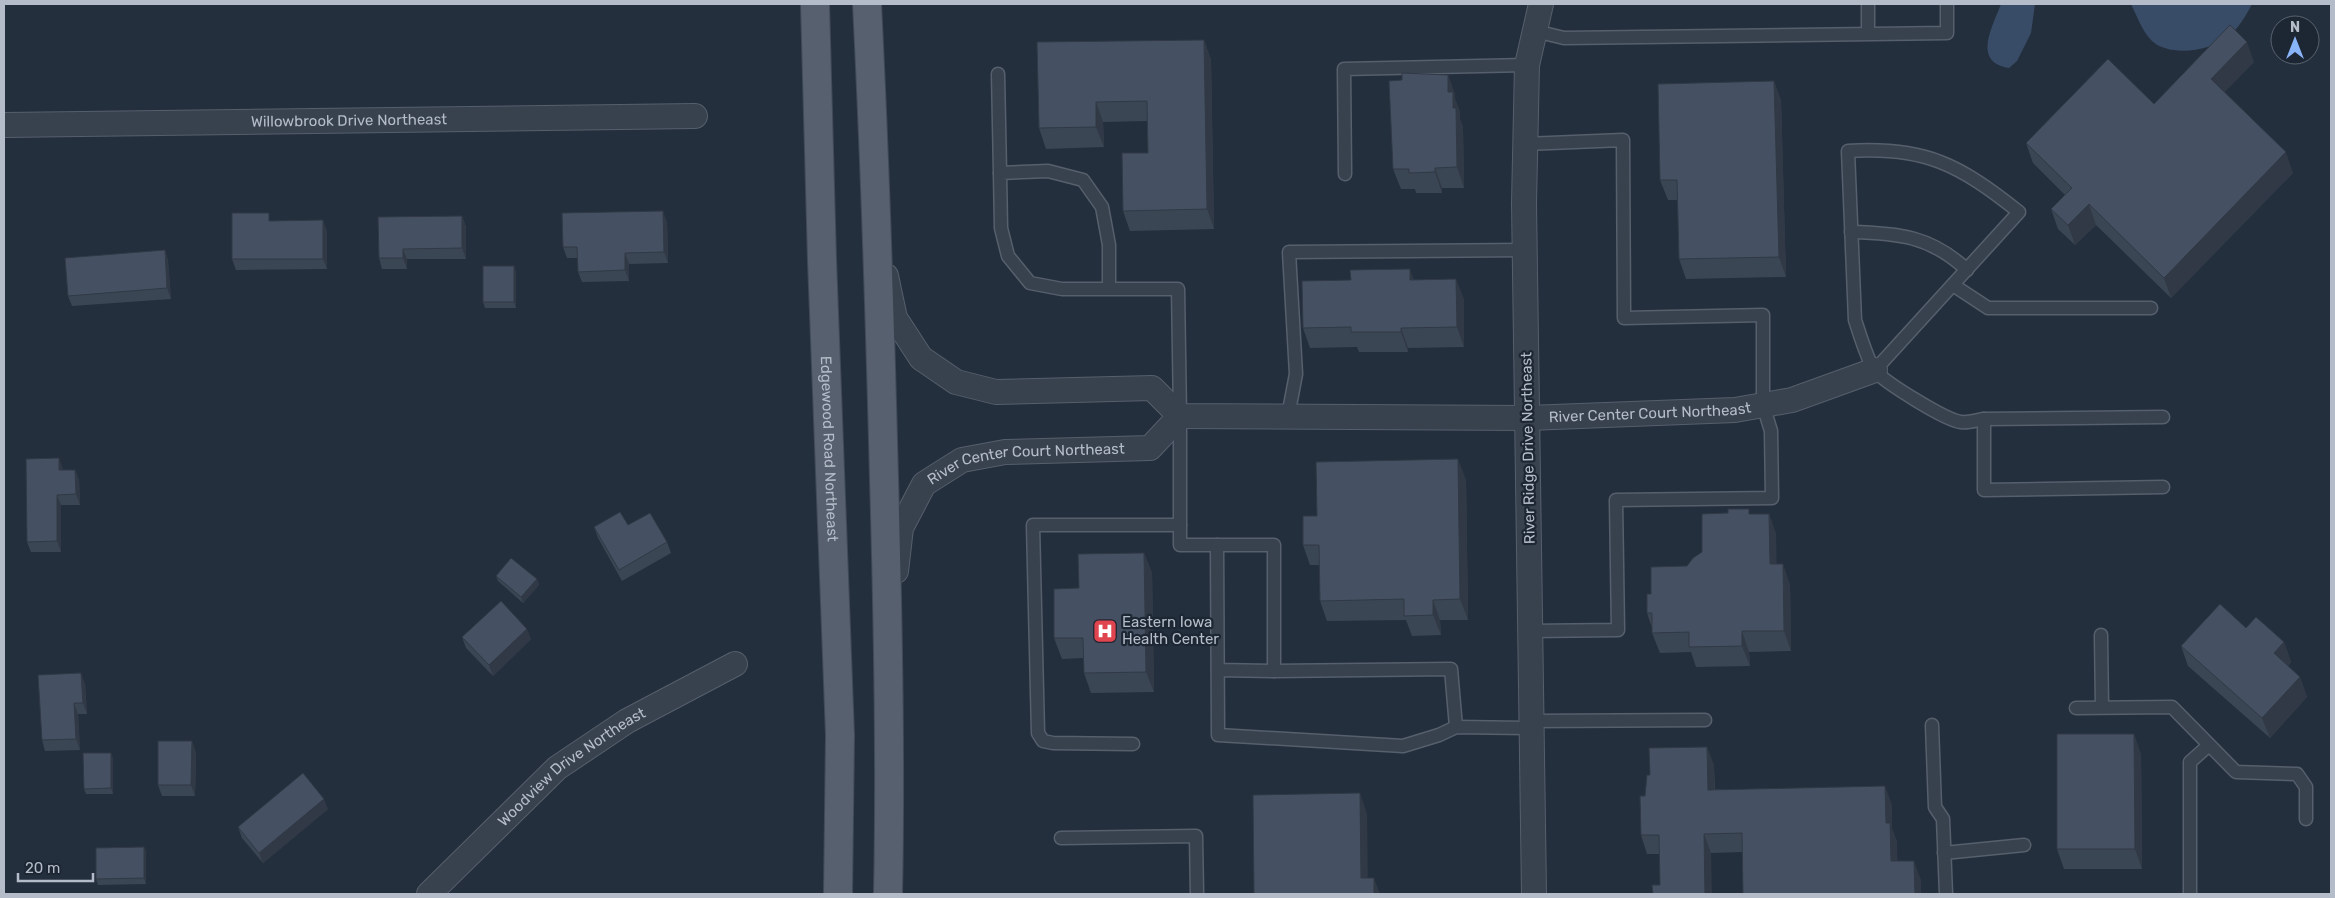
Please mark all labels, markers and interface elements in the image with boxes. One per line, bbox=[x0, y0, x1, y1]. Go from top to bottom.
north arrow bbox=[2270, 15, 2320, 65]
text: N bbox=[2290, 19, 2300, 36]
street label: Willowbrook Drive Northeast bbox=[251, 110, 447, 131]
street label: River Ridge Drive Northeast bbox=[1517, 352, 1539, 544]
street label: Edgewood Road Northeast bbox=[817, 355, 842, 542]
street label: River Center Court Northeast bbox=[1548, 398, 1753, 426]
street label: River Center Court Northeast bbox=[924, 440, 1125, 489]
place label: Eastern Iowa Health Center bbox=[1122, 613, 1219, 648]
hospital icon: Eastern Iowa Health Center bbox=[1092, 618, 1118, 644]
street label: Woodview Drive Northeast bbox=[494, 704, 649, 830]
scale bar bbox=[18, 850, 92, 882]
text: 20 m bbox=[25, 859, 60, 877]

